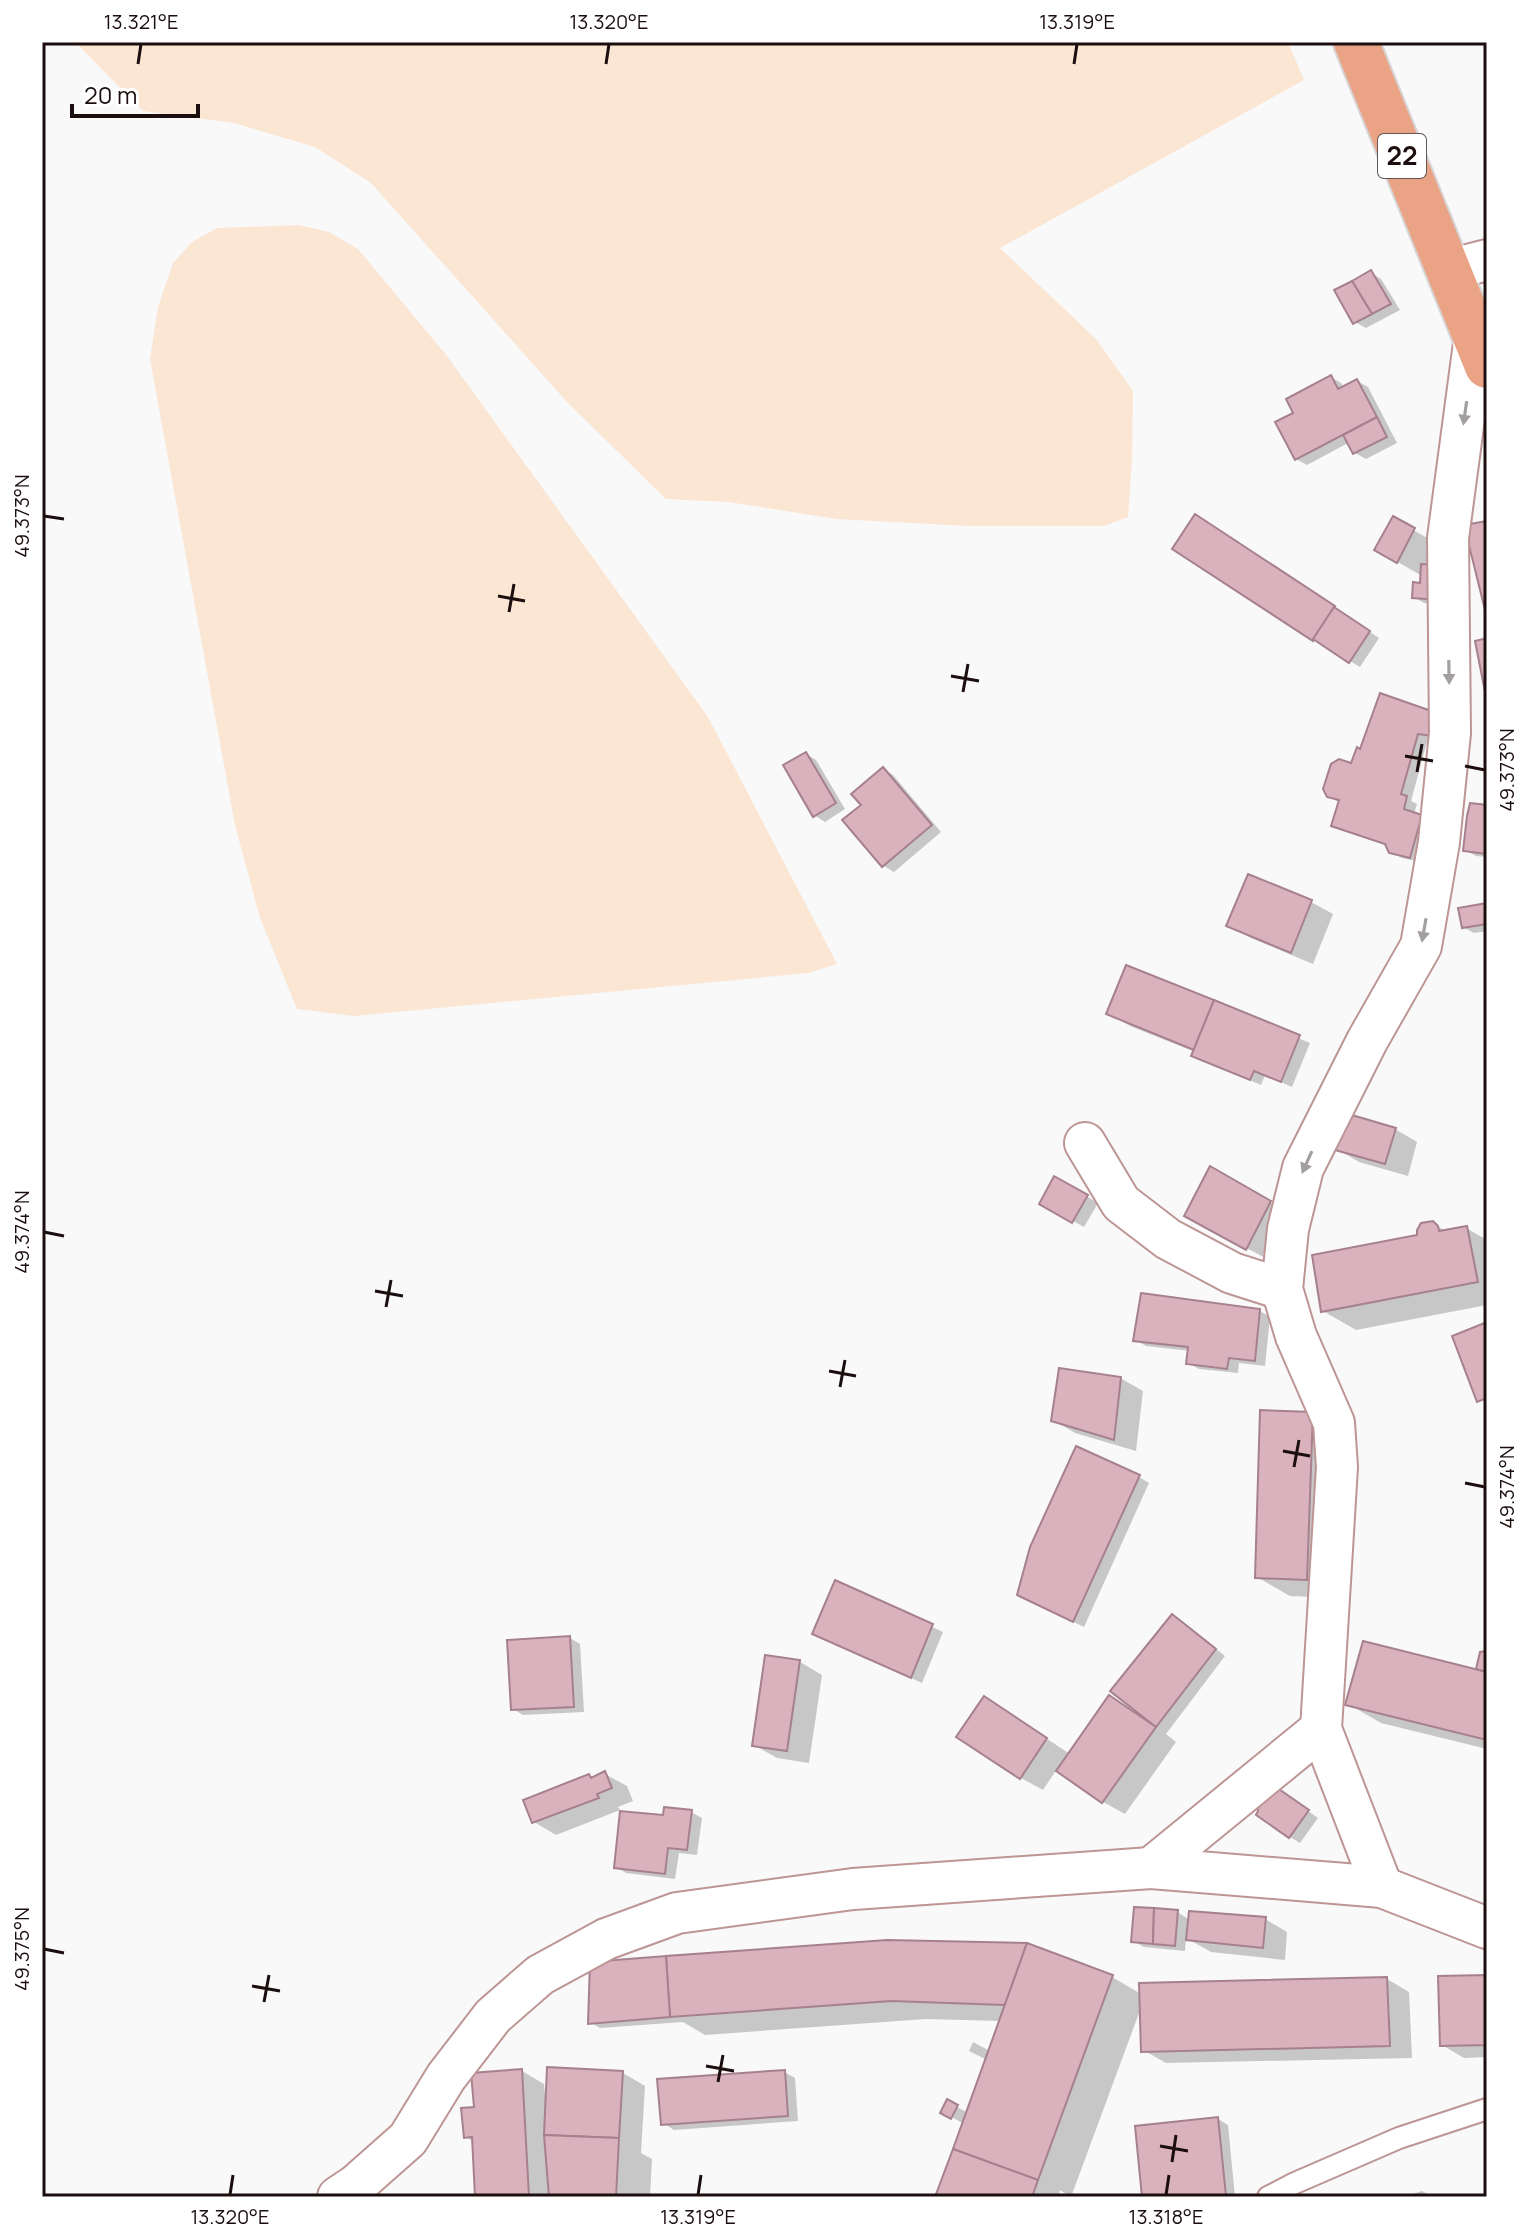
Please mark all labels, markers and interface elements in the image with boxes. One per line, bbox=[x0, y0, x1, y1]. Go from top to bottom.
text: 13.321°E bbox=[104, 8, 178, 35]
text: 13.320°E bbox=[570, 8, 649, 35]
text: 13.319°E bbox=[1039, 8, 1115, 35]
scale bar bbox=[72, 68, 198, 118]
text: 20 m bbox=[84, 78, 137, 111]
road number: 22 bbox=[1378, 134, 1426, 178]
one-way arrow bbox=[1458, 401, 1471, 426]
text: 49.373°N bbox=[8, 474, 35, 558]
one-way arrow bbox=[1443, 660, 1455, 685]
text: 49.373°N bbox=[1493, 728, 1520, 812]
one-way arrow bbox=[1417, 918, 1429, 943]
one-way arrow bbox=[1300, 1150, 1314, 1173]
text: 49.374°N bbox=[8, 1190, 35, 1274]
text: 49.374°N bbox=[1493, 1445, 1520, 1529]
text: 49.375°N bbox=[8, 1907, 35, 1991]
text: 13.320°E bbox=[191, 2203, 270, 2230]
text: 13.319°E bbox=[660, 2203, 736, 2230]
text: 13.318°E bbox=[1129, 2203, 1203, 2230]

